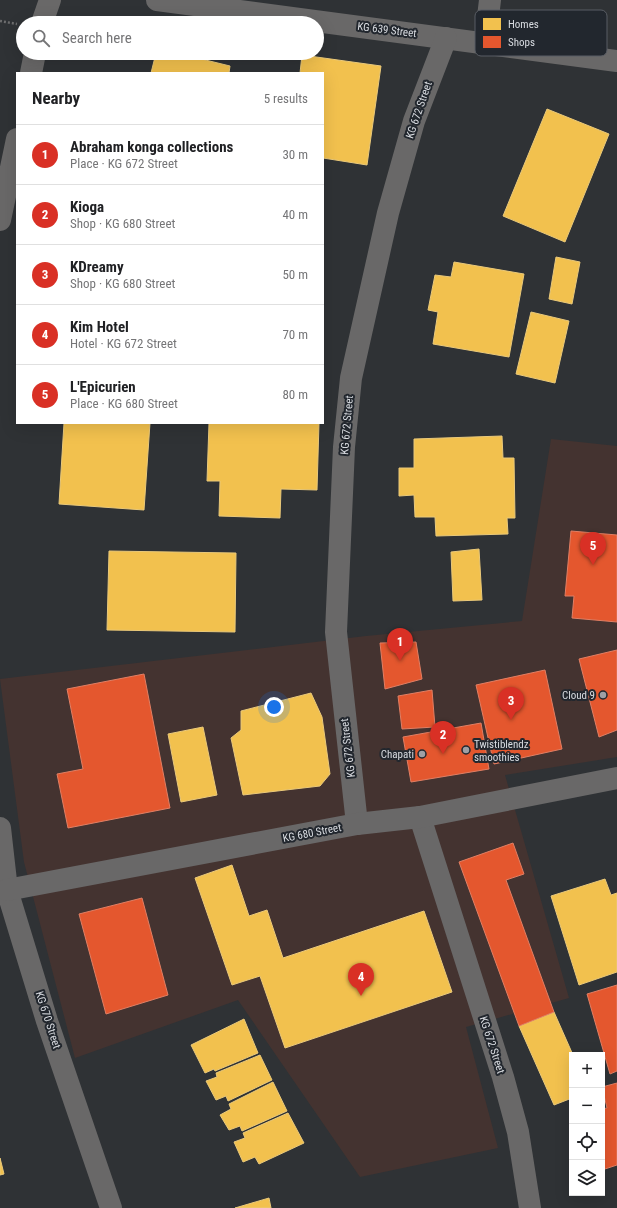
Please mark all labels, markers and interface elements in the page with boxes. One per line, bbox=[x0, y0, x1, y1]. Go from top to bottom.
legend bbox=[475, 10, 607, 56]
search box bbox=[16, 16, 324, 60]
text: Homes bbox=[508, 18, 539, 31]
street label: KG 639 Street bbox=[357, 20, 417, 40]
icon: search bbox=[30, 27, 52, 49]
text: Search here bbox=[62, 29, 132, 47]
text: Shops bbox=[508, 36, 535, 49]
street label: KG 672 Street bbox=[403, 80, 435, 140]
text: Nearby bbox=[32, 88, 80, 108]
text: 5 results bbox=[264, 91, 308, 106]
text: Abraham konga collections bbox=[70, 138, 233, 156]
text: 1 bbox=[42, 147, 48, 162]
text: 30 m bbox=[282, 147, 308, 162]
text: Place · KG 672 Street bbox=[70, 156, 178, 171]
text: Kioga bbox=[70, 198, 104, 216]
text: 2 bbox=[42, 207, 48, 222]
text: 40 m bbox=[282, 207, 308, 222]
text: Shop · KG 680 Street bbox=[70, 216, 175, 231]
text: KDreamy bbox=[70, 258, 124, 276]
text: 3 bbox=[42, 267, 48, 282]
text: 50 m bbox=[282, 267, 308, 282]
text: Shop · KG 680 Street bbox=[70, 276, 175, 291]
text: Kim Hotel bbox=[70, 318, 129, 336]
text: 4 bbox=[42, 327, 48, 342]
text: 70 m bbox=[282, 327, 308, 342]
text: Hotel · KG 672 Street bbox=[70, 336, 177, 351]
text: L'Epicurien bbox=[70, 378, 136, 396]
text: 5 bbox=[42, 387, 48, 402]
text: 80 m bbox=[282, 387, 308, 402]
street label: KG 672 Street bbox=[338, 395, 356, 455]
text: Place · KG 680 Street bbox=[70, 396, 178, 411]
pin: 5 bbox=[580, 532, 606, 565]
pin: 1 bbox=[387, 628, 413, 661]
pin: 3 bbox=[498, 687, 524, 720]
place label: Cloud 9 bbox=[562, 689, 595, 702]
marker: Cloud 9 bbox=[598, 690, 608, 700]
your location bbox=[264, 697, 284, 717]
street label: KG 672 Street bbox=[338, 718, 358, 778]
pin: 2 bbox=[430, 721, 456, 754]
place label: Twistiblendz smoothies bbox=[474, 738, 529, 764]
marker: Twistiblendz smoothies bbox=[461, 745, 471, 755]
place label: Chapati bbox=[381, 748, 414, 761]
marker: Chapati bbox=[417, 749, 427, 759]
street label: KG 680 Street bbox=[282, 821, 342, 845]
pin: 4 bbox=[348, 963, 374, 996]
street label: KG 670 Street bbox=[33, 990, 63, 1050]
street label: KG 672 Street bbox=[477, 1015, 507, 1075]
map controls bbox=[569, 1052, 605, 1196]
button: + bbox=[569, 1052, 605, 1088]
button: − bbox=[569, 1088, 605, 1124]
button: locate bbox=[569, 1124, 605, 1160]
button: layers bbox=[569, 1160, 605, 1196]

